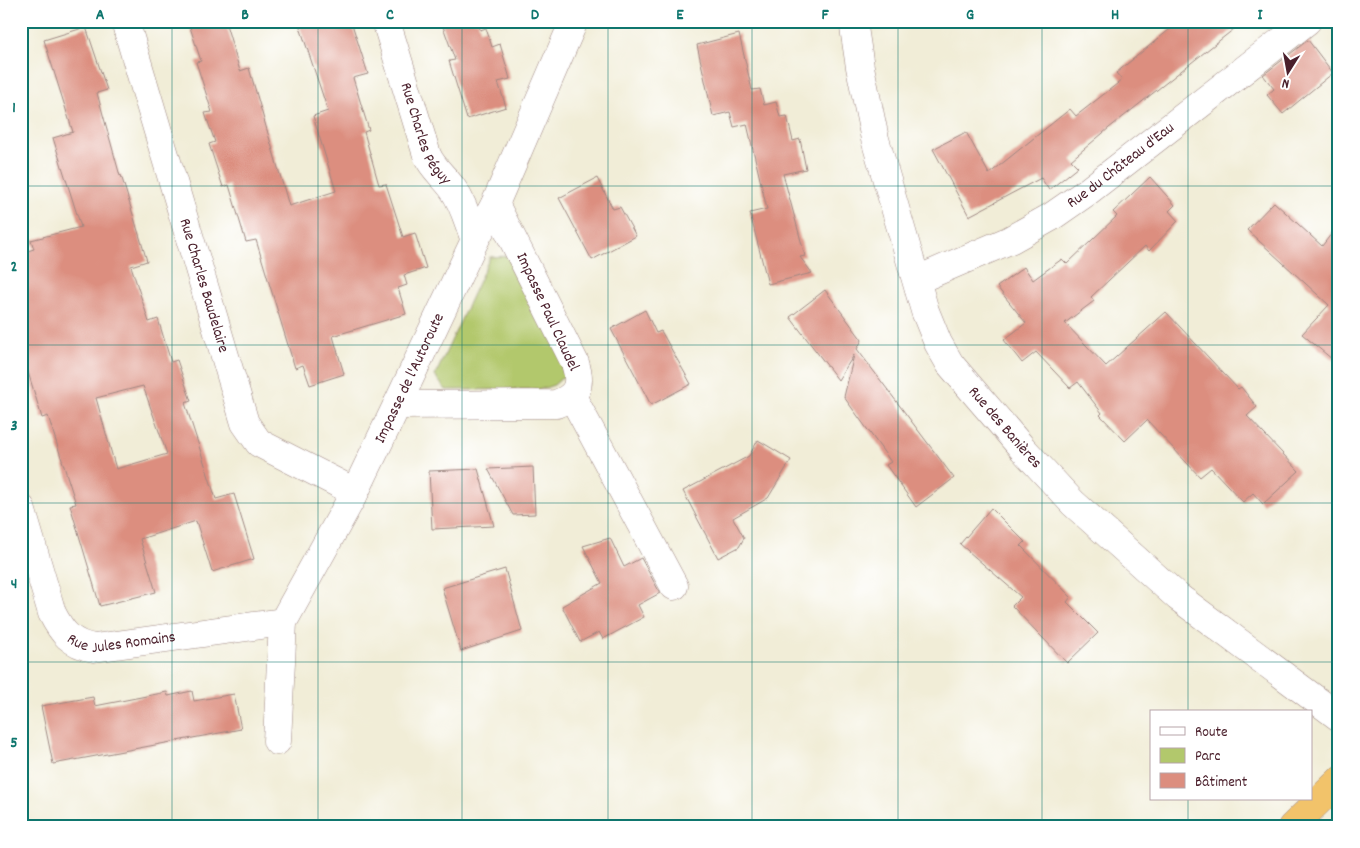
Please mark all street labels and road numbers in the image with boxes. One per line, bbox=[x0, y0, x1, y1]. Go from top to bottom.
street label: Rue Charles Péguy bbox=[394, 80, 457, 191]
street label: Rue du Château d'Eau bbox=[1062, 117, 1179, 214]
street label: Rue Charles Baudelaire bbox=[173, 215, 235, 355]
street label: Impasse Paul Claudel bbox=[509, 249, 585, 375]
street label: Impasse de l'Autoroute bbox=[369, 309, 450, 447]
street label: Rue des Banières bbox=[963, 381, 1047, 474]
street label: Rue Jules Romains bbox=[62, 625, 177, 660]

